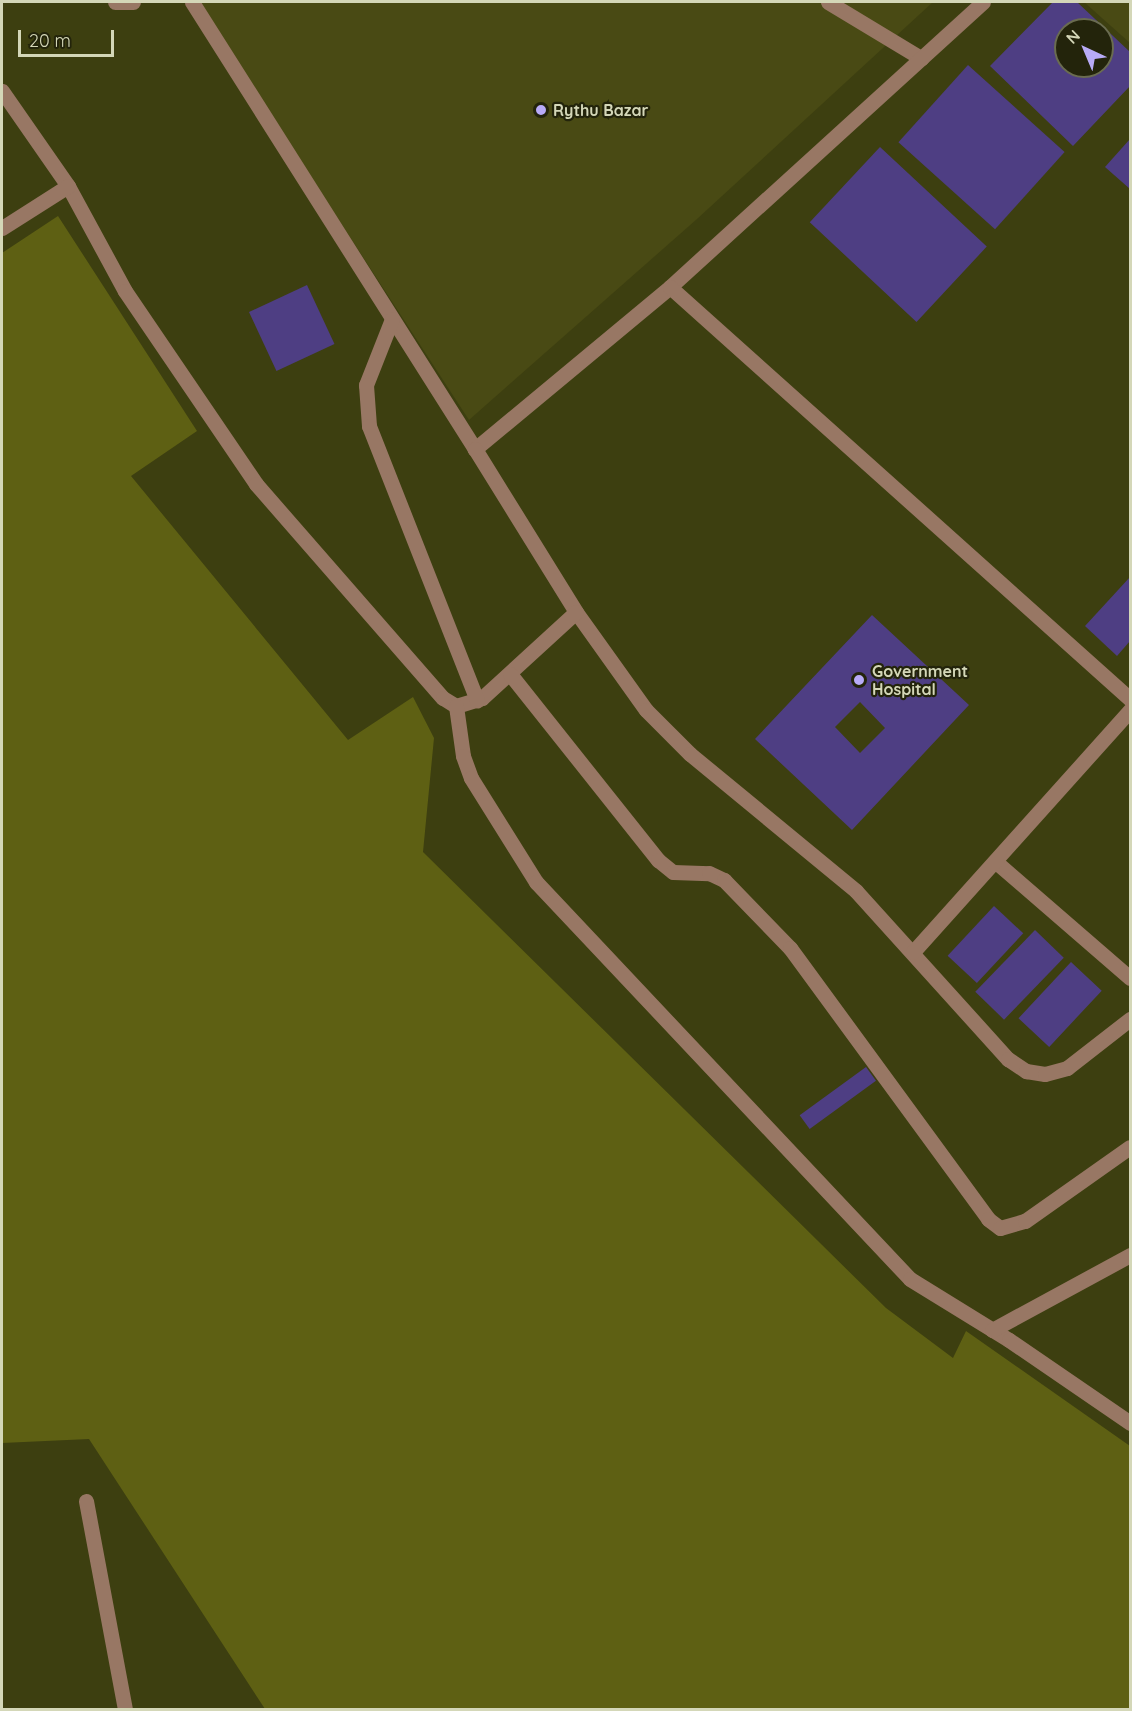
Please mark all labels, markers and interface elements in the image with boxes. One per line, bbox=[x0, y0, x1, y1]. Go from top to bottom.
scale bar bbox=[21, 18, 117, 56]
north arrow bbox=[1054, 18, 1114, 78]
text: N bbox=[1062, 25, 1084, 48]
text: 20 m bbox=[29, 29, 71, 52]
place label: Rythu Bazar bbox=[553, 100, 648, 120]
marker: Rythu Bazar bbox=[534, 103, 548, 117]
place label: Government Hospital bbox=[872, 661, 968, 699]
marker: Government Hospital bbox=[850, 671, 868, 689]

